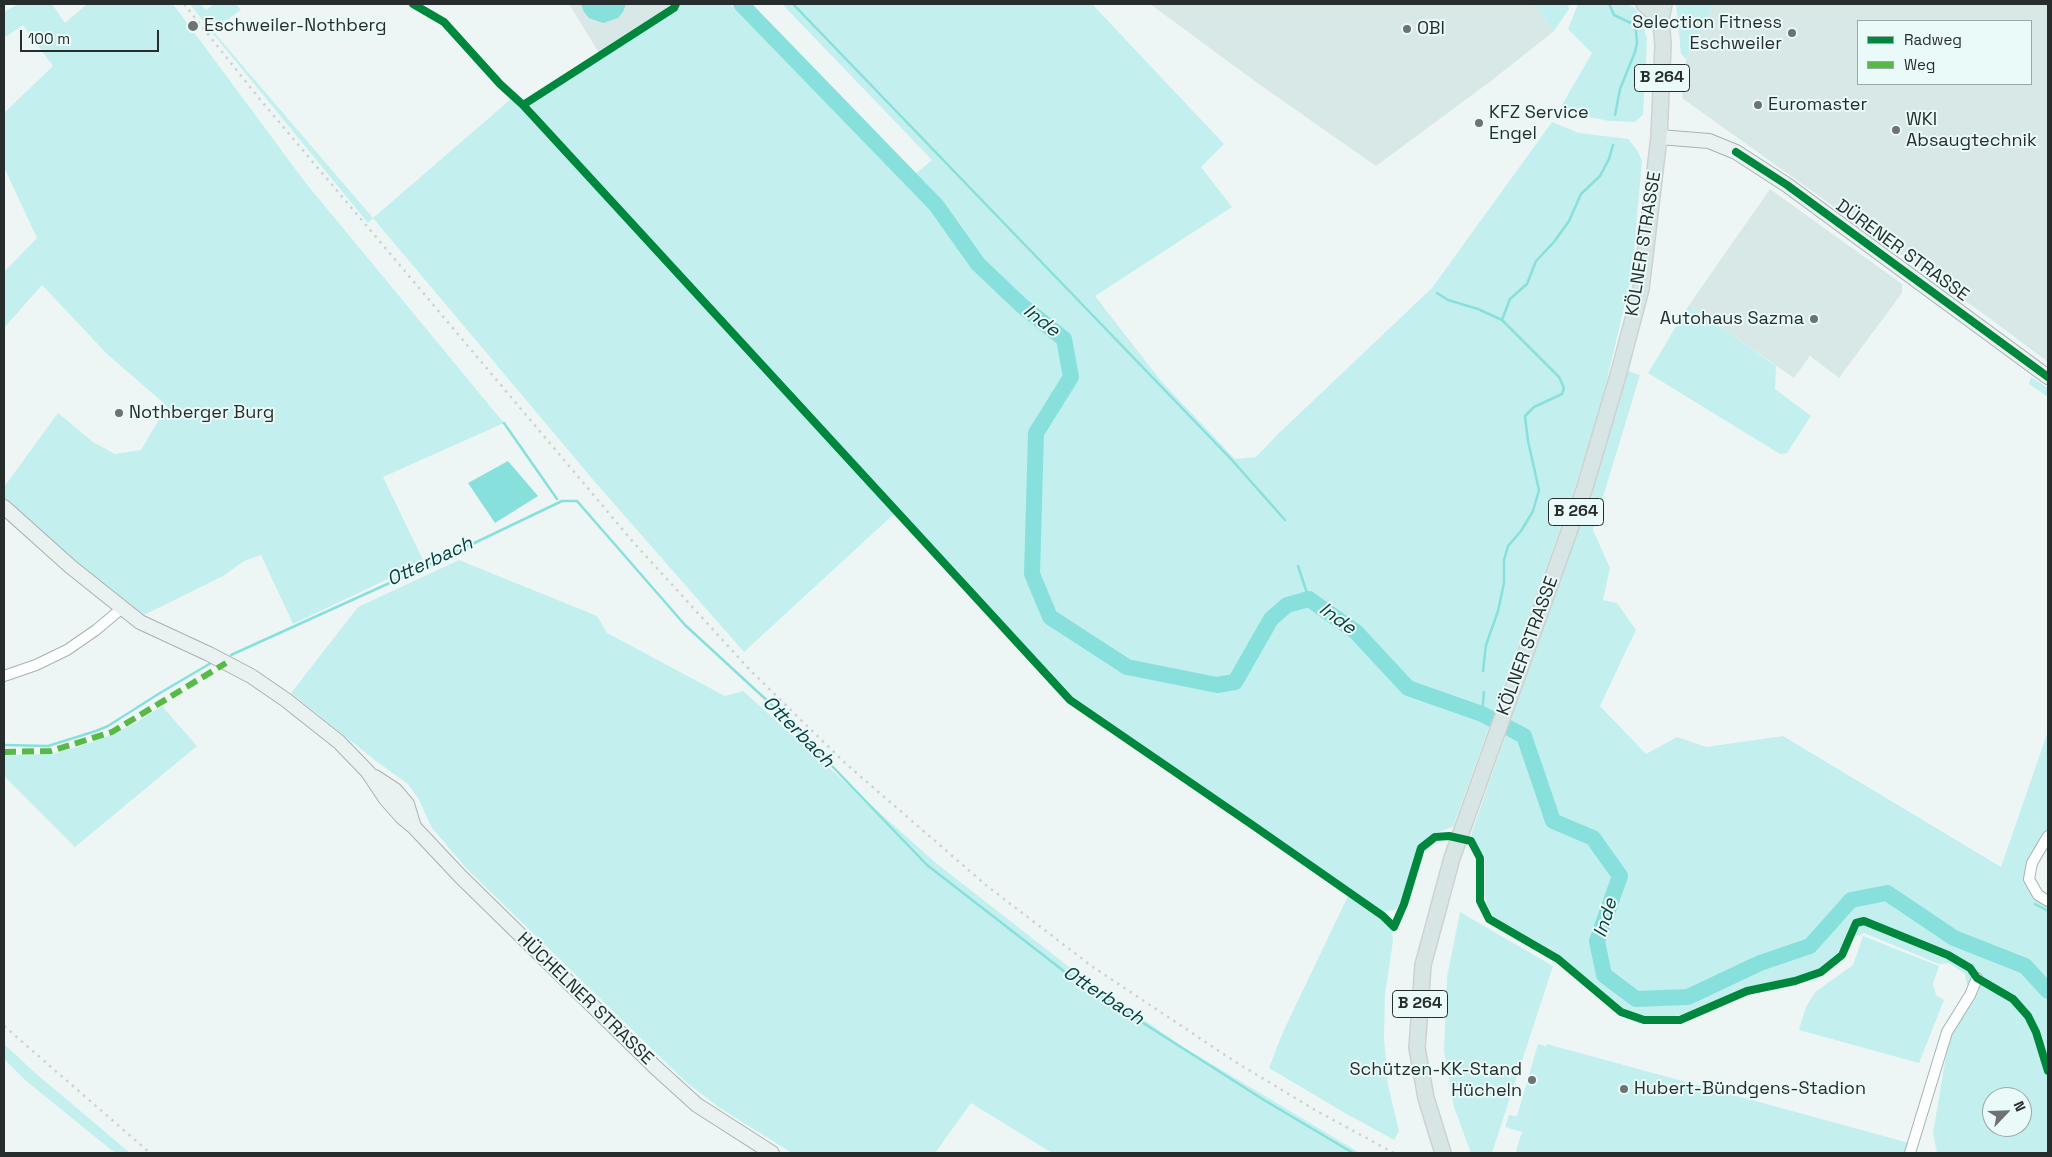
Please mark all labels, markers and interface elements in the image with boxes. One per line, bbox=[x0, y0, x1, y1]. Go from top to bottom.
place label: Selection Fitness Eschweiler bbox=[1632, 12, 1782, 54]
place label: Eschweiler-Nothberg bbox=[204, 15, 387, 37]
place label: OBI bbox=[1417, 18, 1445, 40]
marker: Eschweiler-Nothberg bbox=[186, 19, 200, 33]
scale bar bbox=[22, 20, 161, 52]
legend bbox=[1857, 20, 2032, 85]
marker: OBI bbox=[1401, 23, 1413, 35]
marker: Selection Fitness Eschweiler bbox=[1786, 27, 1798, 39]
text: 100 m bbox=[28, 29, 70, 48]
text: Radweg bbox=[1904, 30, 1962, 49]
text: Weg bbox=[1904, 55, 1935, 74]
road number: B 264 bbox=[1634, 64, 1690, 92]
place label: Euromaster bbox=[1768, 94, 1867, 116]
marker: Euromaster bbox=[1752, 99, 1764, 111]
place label: KFZ Service Engel bbox=[1489, 102, 1589, 144]
place label: WKI Absaugtechnik bbox=[1906, 109, 2037, 152]
marker: KFZ Service Engel bbox=[1473, 117, 1485, 129]
marker: WKI Absaugtechnik bbox=[1890, 124, 1902, 136]
street label: KÖLNER STRASSE bbox=[1622, 170, 1666, 318]
street label: DÜRENER STRASSE bbox=[1831, 195, 1973, 307]
water label: Inde bbox=[1018, 300, 1064, 342]
place label: Autohaus Sazma bbox=[1660, 308, 1804, 330]
marker: Autohaus Sazma bbox=[1808, 313, 1820, 325]
place label: Nothberger Burg bbox=[129, 402, 274, 424]
marker: Nothberger Burg bbox=[113, 407, 125, 419]
road number: B 264 bbox=[1548, 498, 1604, 526]
water label: Otterbach bbox=[384, 532, 476, 592]
street label: KÖLNER STRASSE bbox=[1493, 574, 1563, 718]
water label: Inde bbox=[1314, 598, 1360, 640]
water label: Otterbach bbox=[757, 691, 839, 773]
water label: Inde bbox=[1589, 896, 1623, 940]
street label: HÜCHELNER STRASSE bbox=[512, 928, 658, 1070]
water label: Otterbach bbox=[1058, 961, 1148, 1031]
road number: B 264 bbox=[1392, 991, 1448, 1018]
place label: Schützen-KK-Stand Hücheln bbox=[1350, 1059, 1522, 1102]
marker: Schützen-KK-Stand Hücheln bbox=[1526, 1074, 1538, 1086]
place label: Hubert-Bündgens-Stadion bbox=[1634, 1078, 1866, 1100]
marker: Hubert-Bündgens-Stadion bbox=[1618, 1083, 1630, 1095]
north arrow bbox=[1982, 1087, 2032, 1137]
text: N bbox=[2010, 1098, 2030, 1114]

